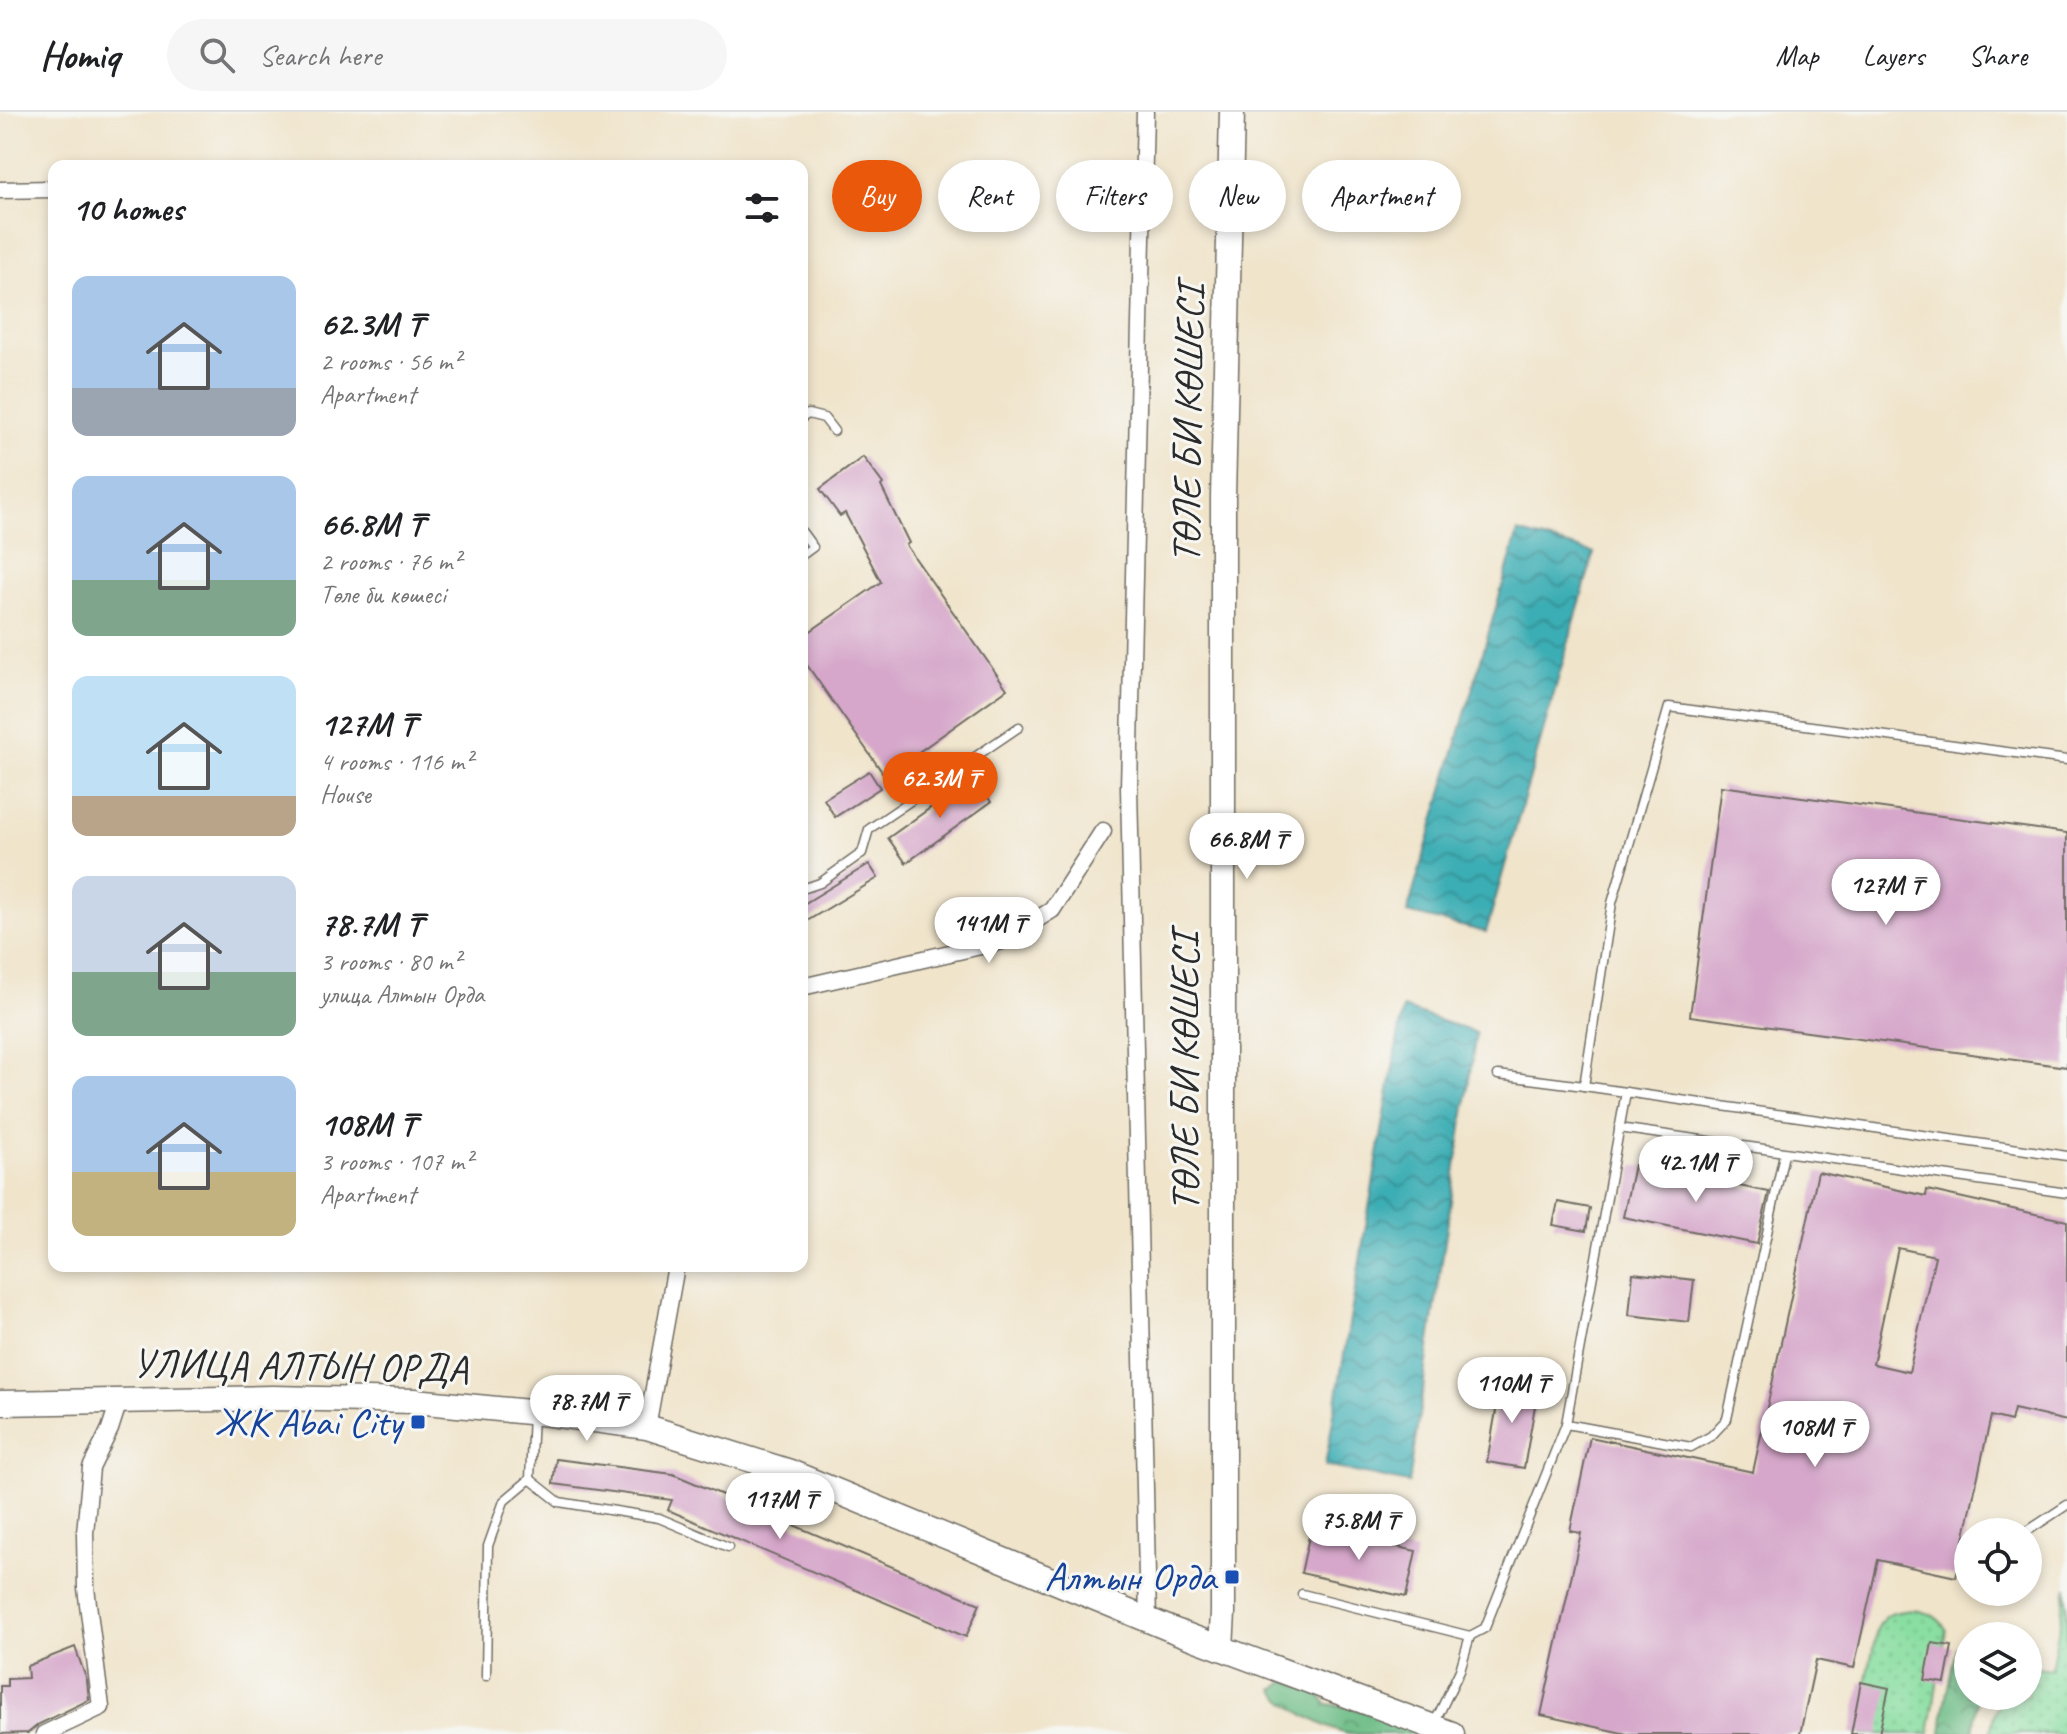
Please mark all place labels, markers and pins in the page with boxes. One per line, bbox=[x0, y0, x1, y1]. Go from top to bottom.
pin: 62.3M ₸ bbox=[866, 752, 1014, 820]
pin: 66.8M ₸ bbox=[1173, 813, 1321, 881]
pin: 127M ₸ bbox=[1821, 859, 1951, 927]
pin: 141M ₸ bbox=[924, 897, 1054, 965]
pin: 42.1M ₸ bbox=[1622, 1136, 1770, 1204]
pin: 110M ₸ bbox=[1447, 1357, 1577, 1425]
pin: 78.7M ₸ bbox=[513, 1375, 661, 1443]
place label: ЖК Abai City bbox=[215, 1397, 405, 1447]
pin: 108M ₸ bbox=[1750, 1401, 1880, 1469]
marker: ЖК Abai City bbox=[409, 1413, 427, 1431]
pin: 117M ₸ bbox=[715, 1473, 845, 1541]
pin: 75.8M ₸ bbox=[1285, 1494, 1433, 1562]
place label: Алтын Орда bbox=[1044, 1552, 1219, 1602]
marker: Алтын Орда bbox=[1223, 1568, 1241, 1586]

